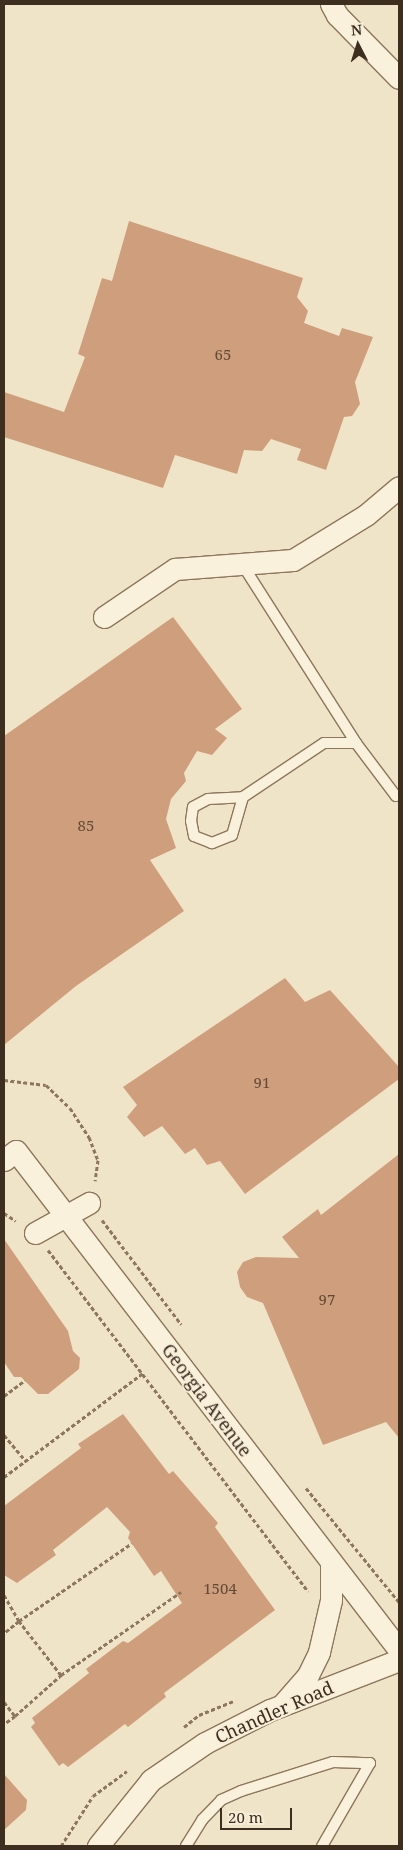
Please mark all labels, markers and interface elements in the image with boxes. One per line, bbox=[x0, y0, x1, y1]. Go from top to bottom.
north arrow bbox=[333, 20, 383, 70]
text: N bbox=[350, 20, 363, 40]
house number: 65 bbox=[215, 346, 231, 364]
house number: 85 bbox=[78, 817, 94, 835]
house number: 91 bbox=[254, 1074, 270, 1092]
house number: 97 bbox=[319, 1291, 335, 1309]
street label: Georgia Avenue bbox=[157, 1339, 257, 1461]
house number: 1504 bbox=[203, 1580, 237, 1598]
street label: Chandler Road bbox=[212, 1676, 336, 1748]
scale bar bbox=[223, 1798, 296, 1830]
text: 20 m bbox=[228, 1807, 263, 1827]

